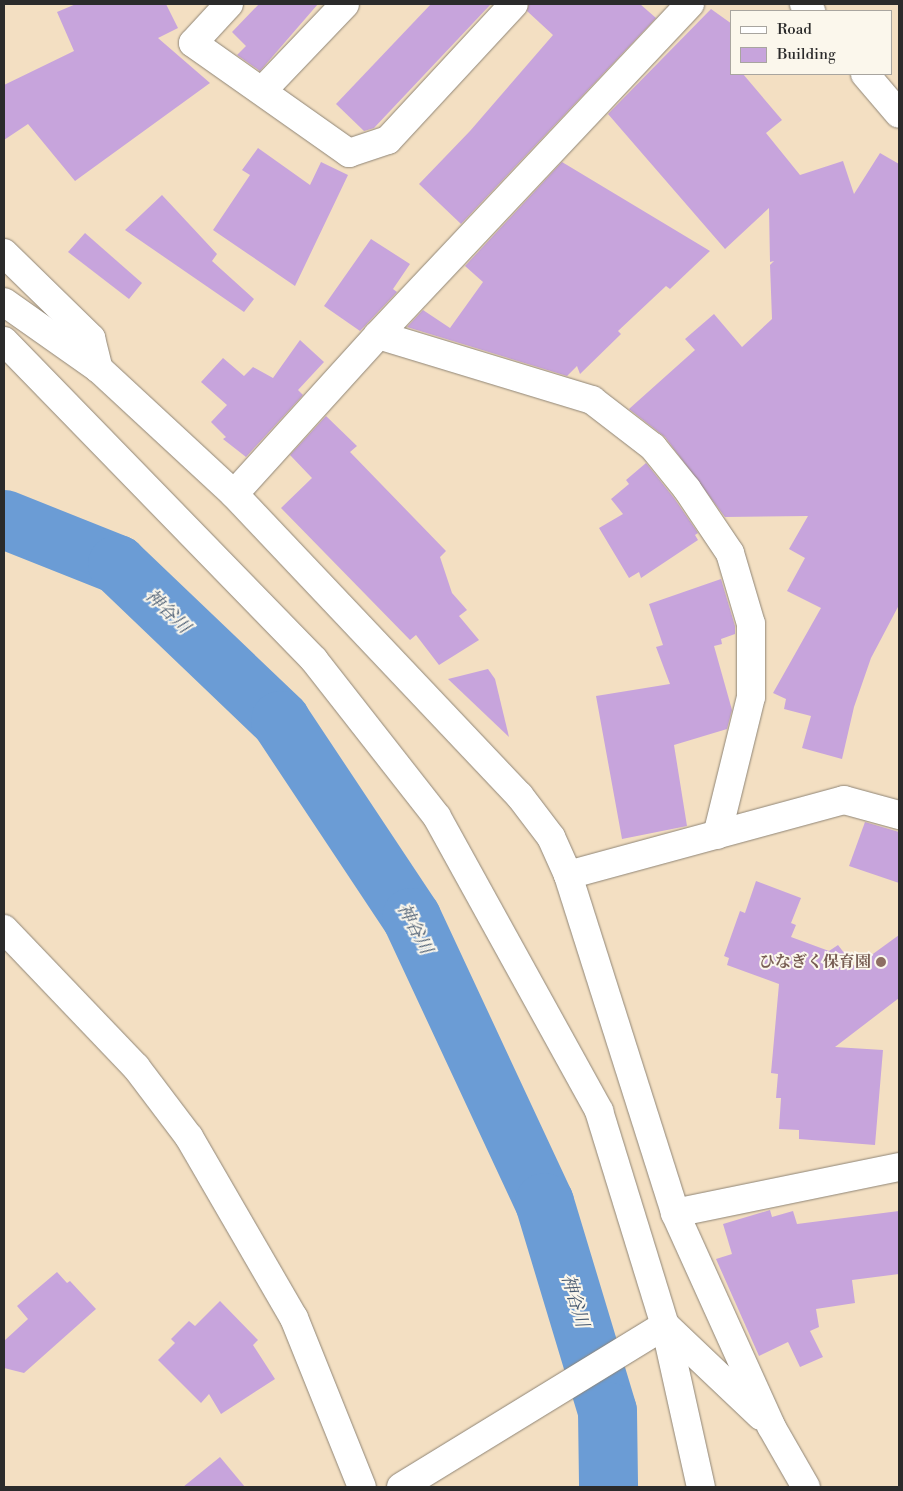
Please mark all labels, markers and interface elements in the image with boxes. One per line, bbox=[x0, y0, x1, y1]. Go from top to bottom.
legend bbox=[730, 10, 893, 75]
text: Road bbox=[777, 20, 812, 39]
text: Building bbox=[777, 45, 836, 64]
water label: 神谷川 bbox=[140, 585, 194, 639]
water label: 神谷川 bbox=[392, 900, 436, 958]
place label: ひなぎく保育園 bbox=[759, 952, 871, 972]
marker: ひなぎく保育園 bbox=[875, 956, 887, 968]
water label: 神谷川 bbox=[556, 1272, 592, 1330]

